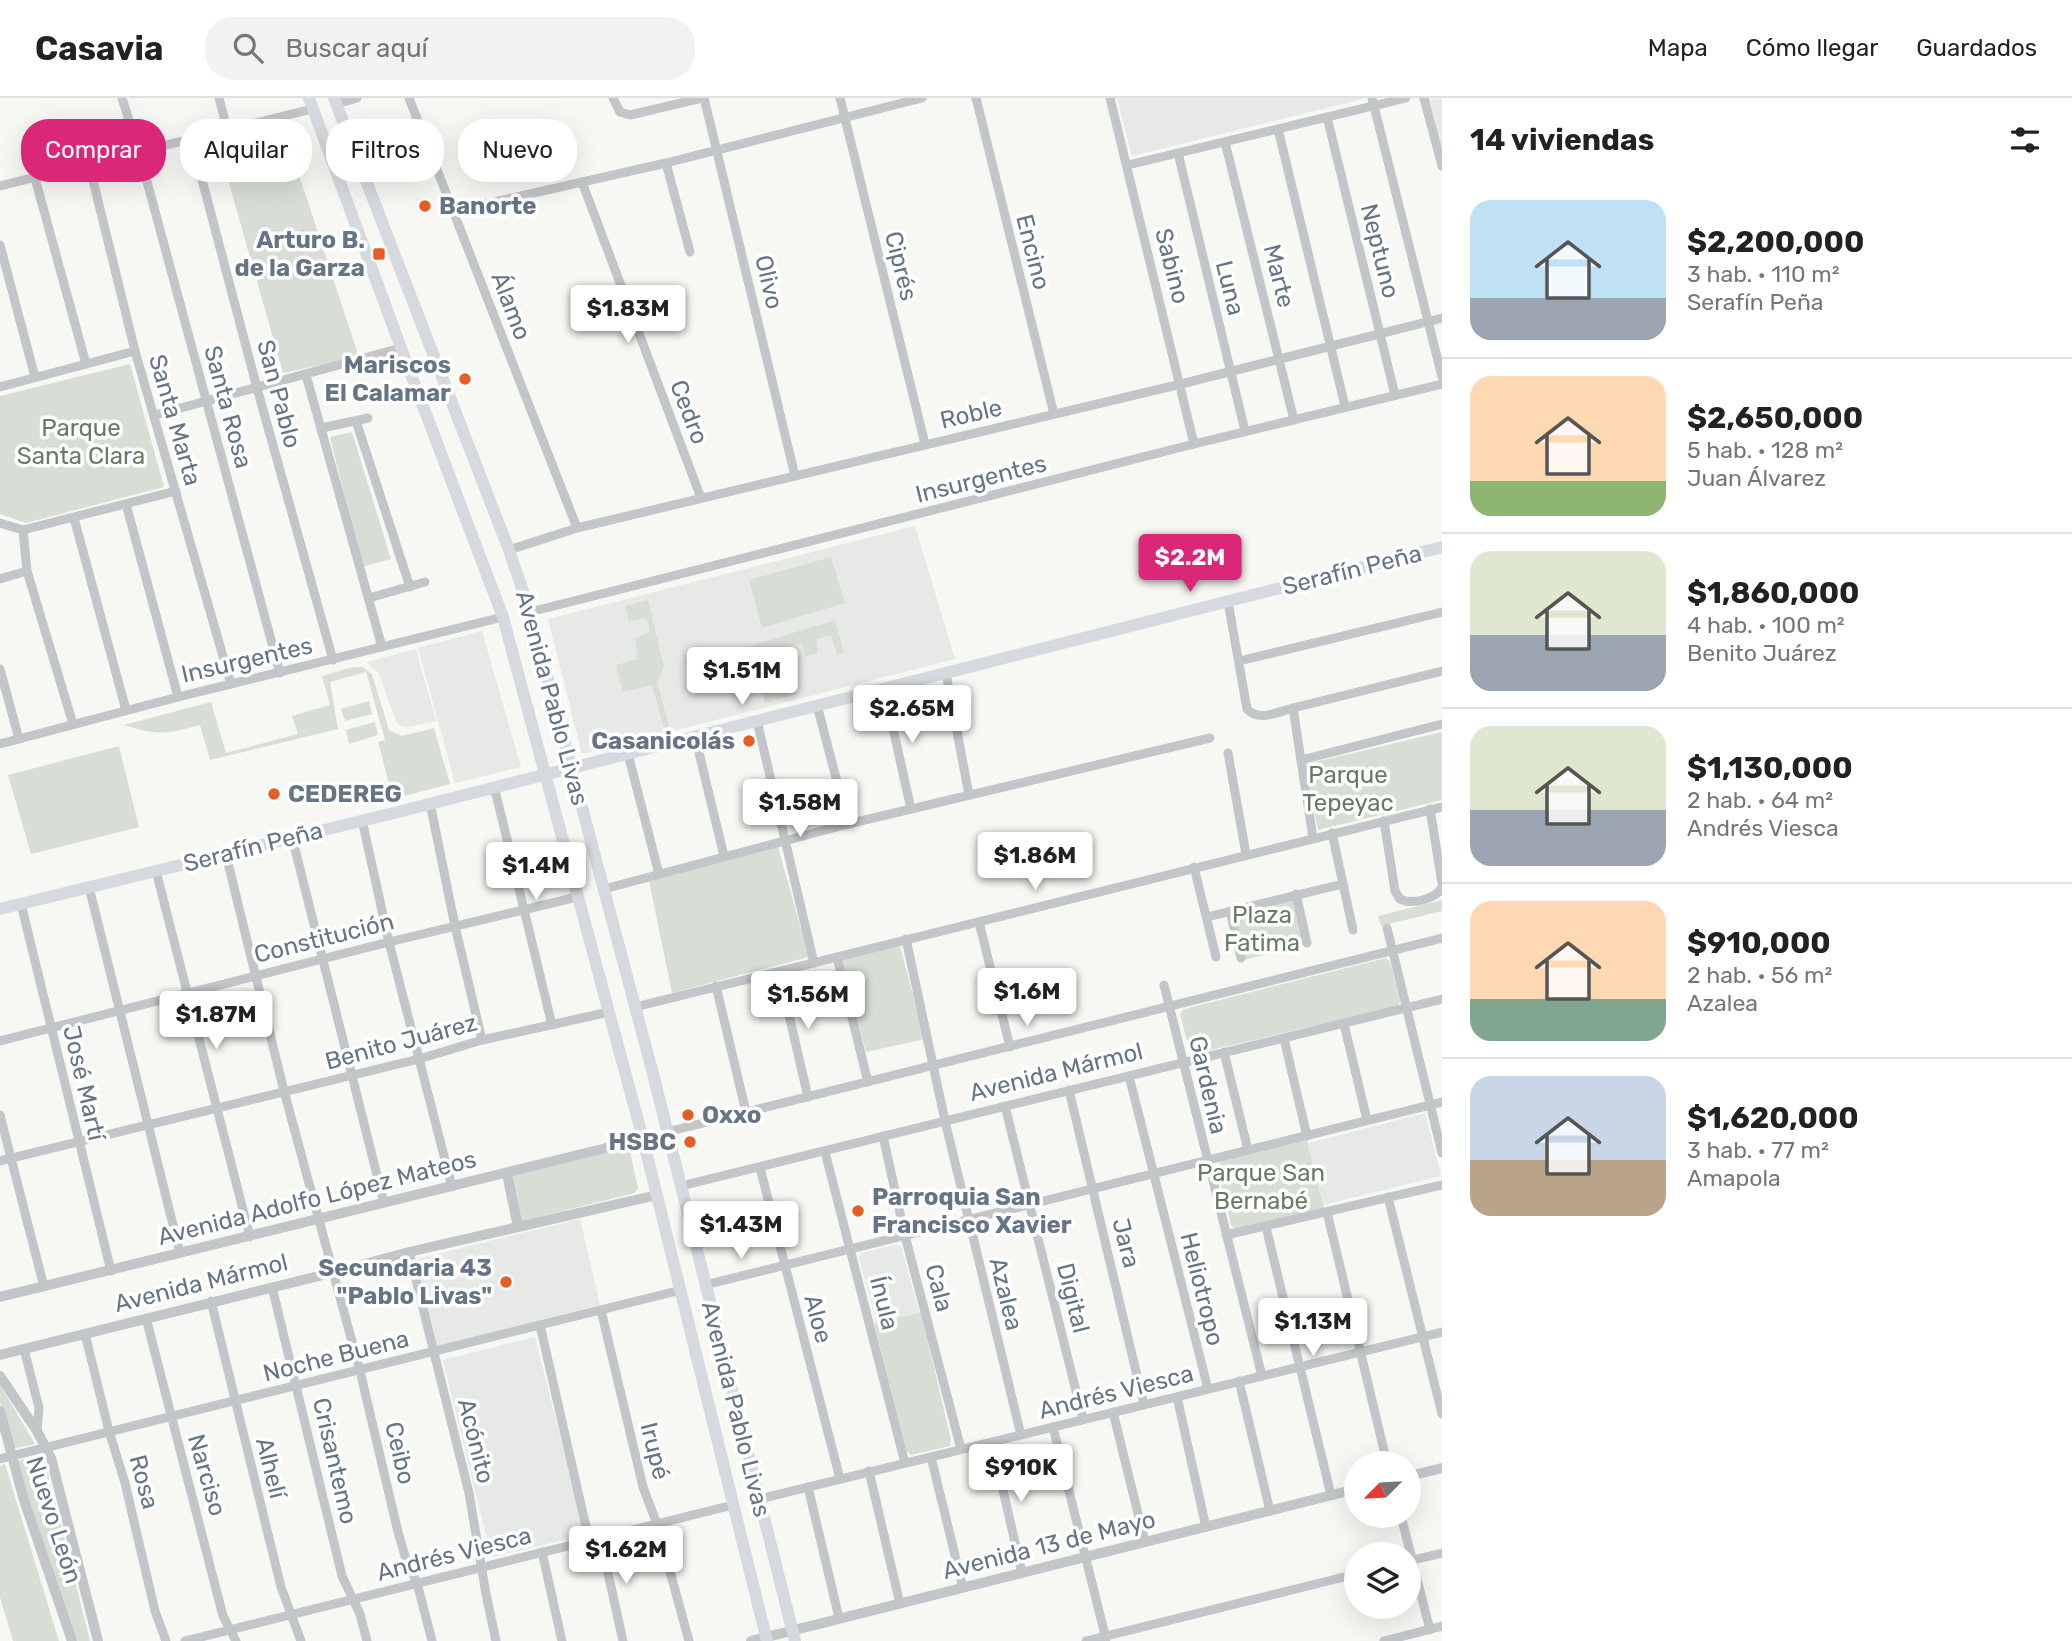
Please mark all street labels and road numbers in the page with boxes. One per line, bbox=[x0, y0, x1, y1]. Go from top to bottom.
street label: Neptuno bbox=[1355, 201, 1405, 301]
street label: Encino bbox=[1010, 212, 1056, 292]
street label: Sabino bbox=[1149, 225, 1195, 307]
street label: Ciprés bbox=[879, 228, 923, 304]
street label: Marte bbox=[1258, 241, 1300, 311]
street label: Olivo bbox=[749, 252, 789, 312]
street label: Luna bbox=[1210, 258, 1250, 318]
street label: Álamo bbox=[485, 268, 537, 344]
street label: San Pablo bbox=[251, 337, 307, 451]
street label: Santa Rosa bbox=[198, 343, 258, 471]
street label: Santa Marta bbox=[143, 351, 207, 489]
street label: Cedro bbox=[664, 376, 714, 448]
street label: Roble bbox=[937, 393, 1005, 435]
street label: Insurgentes bbox=[913, 449, 1049, 509]
street label: Serafín Peña bbox=[1279, 539, 1425, 601]
street label: Avenida Pablo Livas bbox=[510, 588, 594, 808]
street label: Insurgentes bbox=[179, 631, 315, 689]
street label: Serafín Peña bbox=[180, 816, 326, 878]
street label: Constitución bbox=[251, 907, 397, 969]
street label: Benito Juárez bbox=[322, 1008, 480, 1076]
street label: José Martí bbox=[57, 1023, 111, 1144]
street label: Gardenia bbox=[1183, 1033, 1233, 1137]
street label: Avenida Mármol bbox=[966, 1037, 1146, 1107]
street label: Avenida Adolfo López Mateos bbox=[155, 1145, 479, 1251]
street label: Jara bbox=[1106, 1215, 1146, 1271]
street label: Heliotropo bbox=[1174, 1229, 1230, 1349]
street label: Avenida Mármol bbox=[111, 1248, 291, 1318]
street label: Azalea bbox=[983, 1255, 1029, 1333]
street label: Digital bbox=[1051, 1260, 1095, 1336]
street label: Cala bbox=[919, 1261, 959, 1315]
street label: Ínula bbox=[864, 1273, 904, 1333]
street label: Aloe bbox=[798, 1292, 838, 1346]
street label: Avenida Pablo Livas bbox=[696, 1298, 776, 1520]
street label: Noche Buena bbox=[260, 1324, 412, 1388]
street label: Andrés Viesca bbox=[1036, 1359, 1196, 1425]
street label: Crisantemo bbox=[307, 1395, 363, 1527]
street label: Acónito bbox=[452, 1396, 500, 1486]
street label: Ceibo bbox=[379, 1419, 421, 1487]
street label: Irupé bbox=[634, 1420, 676, 1482]
street label: Narciso bbox=[182, 1431, 232, 1519]
street label: Alhelí bbox=[250, 1435, 292, 1502]
street label: Rosa bbox=[123, 1452, 165, 1512]
street label: Nuevo León bbox=[20, 1453, 88, 1587]
street label: Avenida 13 de Mayo bbox=[940, 1505, 1158, 1585]
street label: Andrés Viesca bbox=[374, 1521, 534, 1587]

